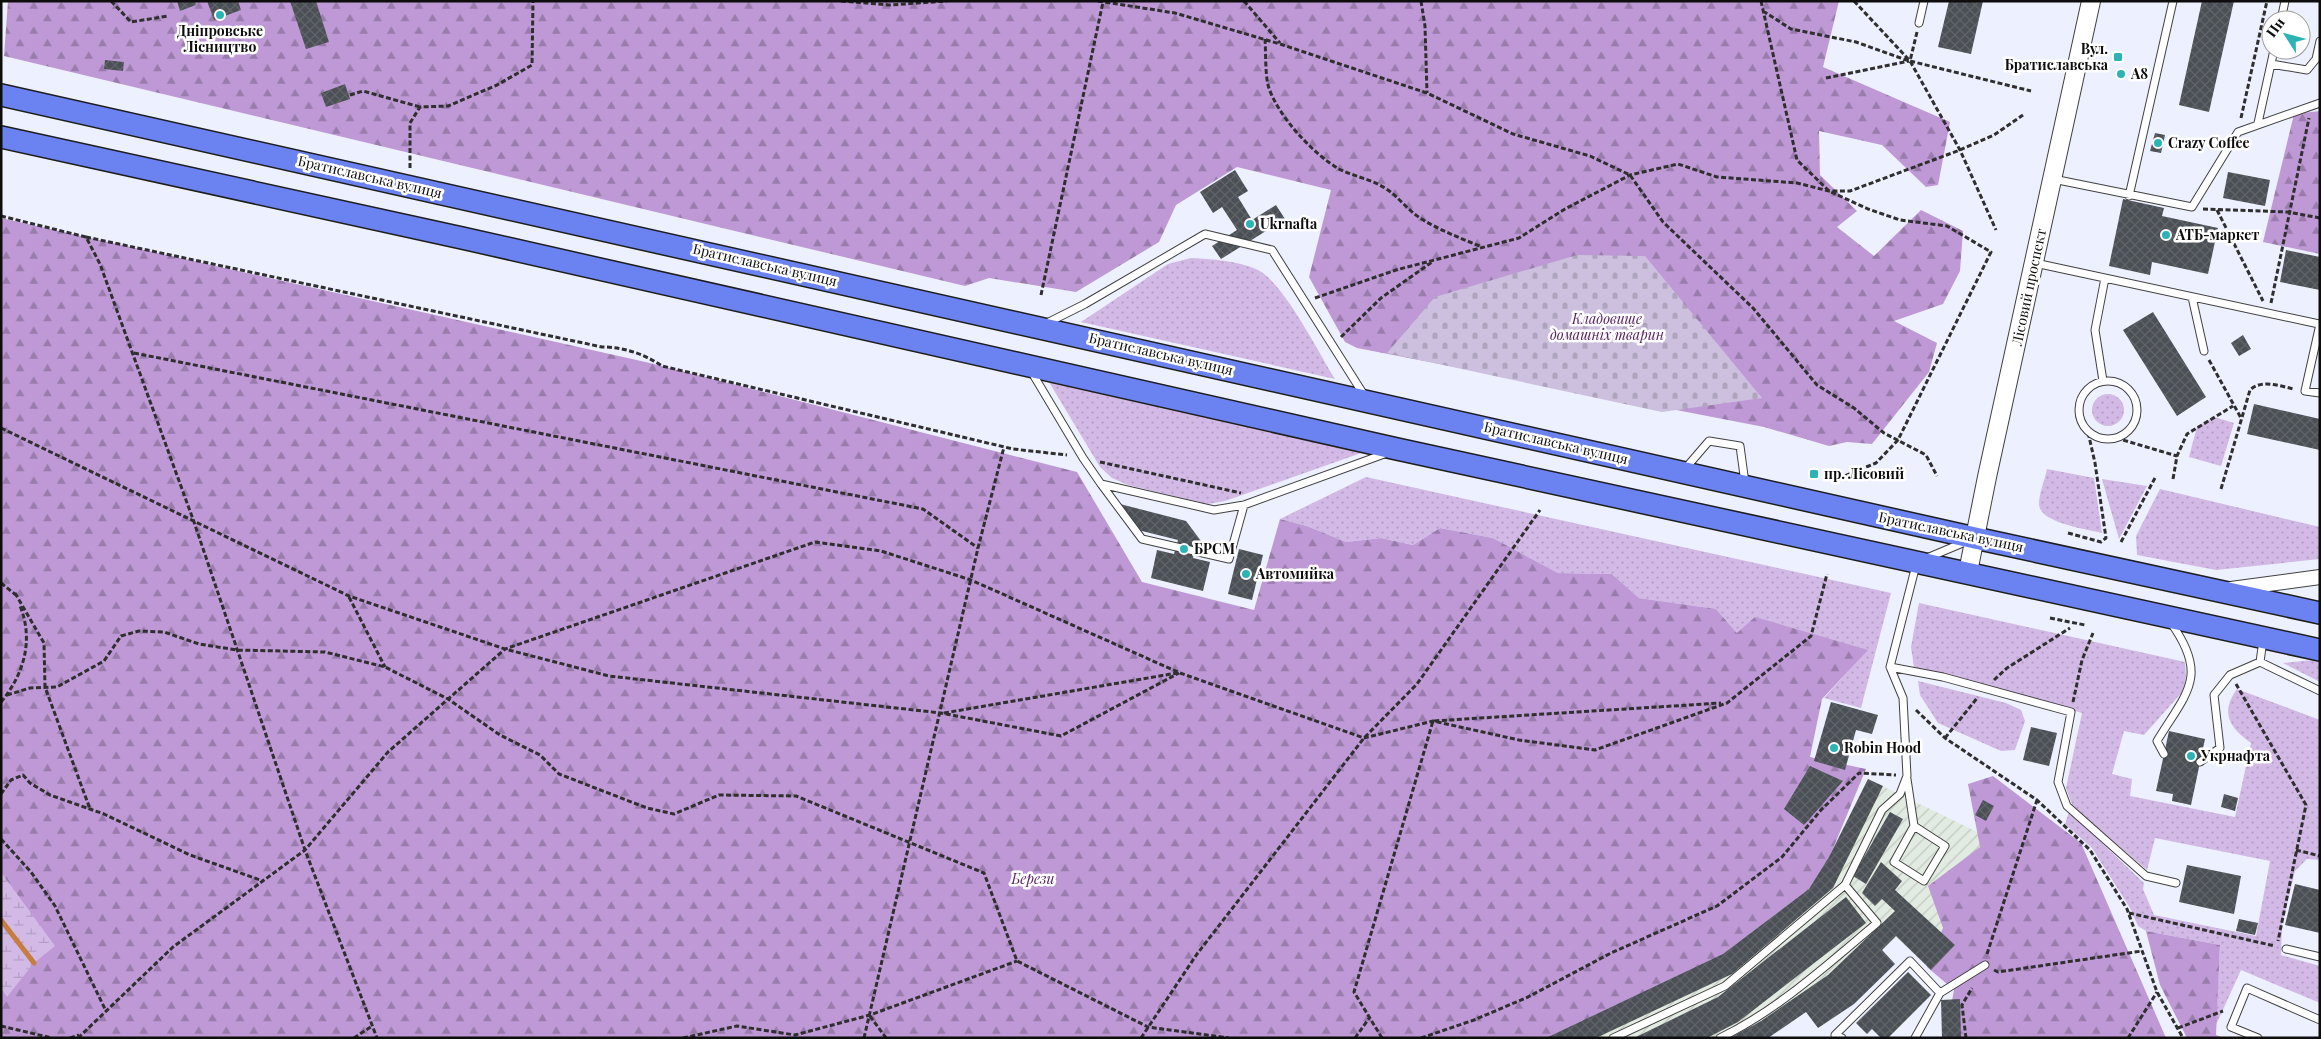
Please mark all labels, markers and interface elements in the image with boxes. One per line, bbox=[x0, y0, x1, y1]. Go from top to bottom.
marker: Дніпровське Лісництво bbox=[214, 9, 226, 21]
north arrow bbox=[2261, 10, 2311, 60]
text: Пн bbox=[2261, 13, 2289, 41]
place label: Дніпровське Лісництво bbox=[177, 21, 263, 56]
place label: Вул. Братиславська bbox=[2005, 39, 2109, 74]
marker: Вул. Братиславська bbox=[2112, 51, 2124, 63]
place label: А8 bbox=[2130, 64, 2148, 83]
marker: А8 bbox=[2115, 68, 2127, 80]
place label: Crazy Coffee bbox=[2168, 133, 2250, 152]
marker: Crazy Coffee bbox=[2152, 137, 2164, 149]
street label: Братиславська вулиця bbox=[296, 151, 445, 202]
place label: Ukrnafta bbox=[1260, 214, 1318, 233]
marker: Ukrnafta bbox=[1244, 218, 1256, 230]
place label: АТБ-маркет bbox=[2175, 225, 2259, 244]
street label: Лісовий проспект bbox=[2007, 226, 2050, 348]
marker: АТБ-маркет bbox=[2160, 229, 2172, 241]
street label: Братиславська вулиця bbox=[691, 239, 840, 290]
park label: Кладовище домашніх тварин bbox=[1550, 309, 1664, 344]
street label: Братиславська вулиця bbox=[1087, 328, 1236, 379]
street label: Братиславська вулиця bbox=[1482, 417, 1631, 468]
place label: пр. Лісовий bbox=[1824, 464, 1904, 483]
marker: пр. Лісовий bbox=[1808, 468, 1820, 480]
street label: Братиславська вулиця bbox=[1877, 507, 2026, 556]
place label: БРСМ bbox=[1194, 539, 1235, 558]
marker: БРСМ bbox=[1178, 543, 1190, 555]
place label: Автомийка bbox=[1255, 564, 1335, 583]
marker: Автомийка bbox=[1240, 568, 1252, 580]
place label: Robin Hood bbox=[1844, 738, 1922, 757]
marker: Robin Hood bbox=[1828, 742, 1840, 754]
place label: Укрнафта bbox=[2200, 746, 2271, 765]
marker: Укрнафта bbox=[2185, 750, 2197, 762]
park label: Берези bbox=[1011, 869, 1055, 888]

